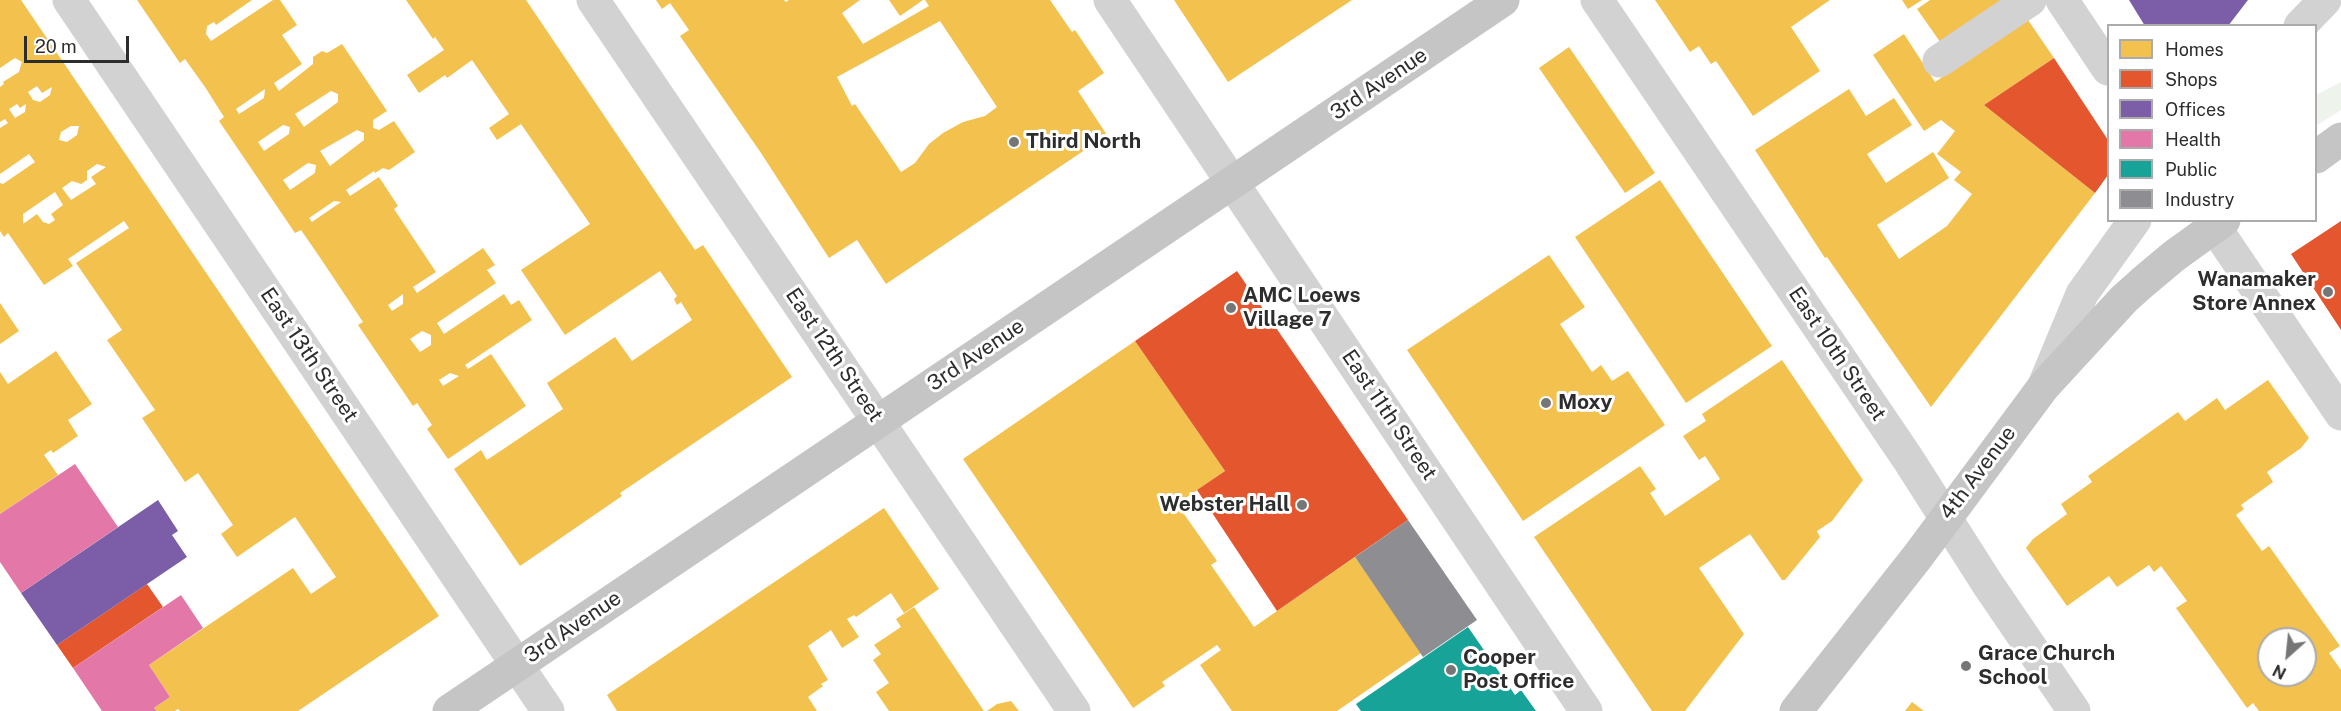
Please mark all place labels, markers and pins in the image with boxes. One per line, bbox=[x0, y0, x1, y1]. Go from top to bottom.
place label: Third North bbox=[1026, 129, 1141, 155]
marker: Third North bbox=[1007, 135, 1021, 149]
place label: Wanamaker Store Annex bbox=[2192, 267, 2316, 317]
place label: AMC Loews Village 7 bbox=[1243, 283, 1360, 333]
marker: Wanamaker Store Annex bbox=[2321, 285, 2335, 299]
marker: AMC Loews Village 7 bbox=[1224, 301, 1238, 315]
place label: Moxy bbox=[1558, 390, 1612, 416]
marker: Moxy bbox=[1539, 396, 1553, 410]
place label: Webster Hall bbox=[1160, 492, 1290, 518]
marker: Webster Hall bbox=[1295, 498, 1309, 512]
place label: Grace Church School bbox=[1978, 641, 2115, 691]
place label: Cooper Post Office bbox=[1463, 645, 1574, 695]
marker: Grace Church School bbox=[1959, 659, 1973, 673]
marker: Cooper Post Office bbox=[1444, 663, 1458, 677]

